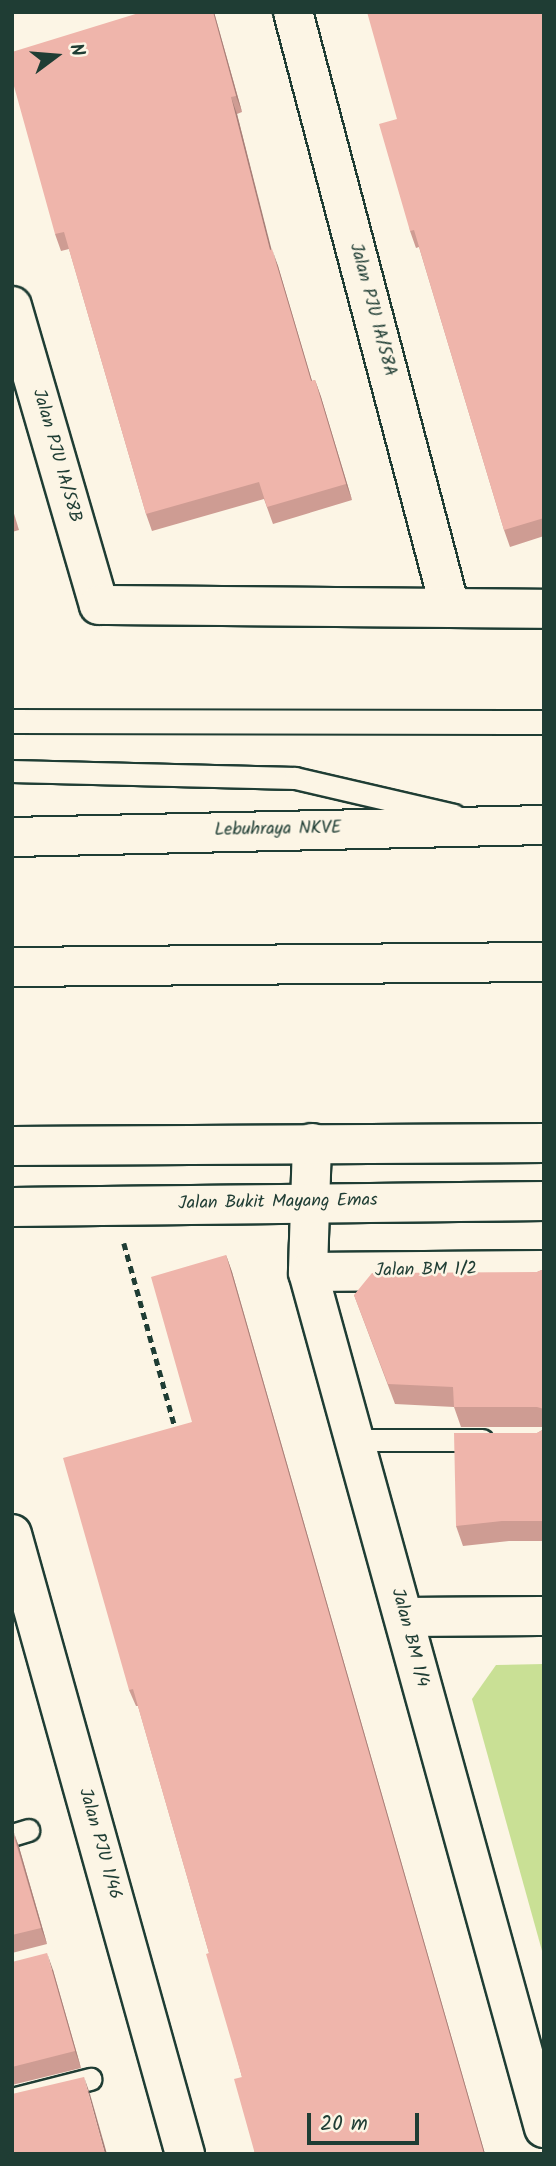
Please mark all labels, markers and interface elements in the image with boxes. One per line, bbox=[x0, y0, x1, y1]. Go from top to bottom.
north arrow bbox=[21, 21, 91, 91]
text: N bbox=[60, 40, 92, 60]
street label: Jalan PJU 1A/58A bbox=[344, 241, 400, 379]
street label: Jalan PJU 1A/58B bbox=[27, 387, 85, 525]
street label: Lebuhraya NKVE bbox=[214, 818, 342, 842]
street label: Jalan Bukit Mayang Emas bbox=[178, 1190, 378, 1216]
street label: Jalan BM 1/2 bbox=[375, 1259, 477, 1283]
street label: Jalan BM 1/4 bbox=[385, 1586, 433, 1690]
street label: Jalan PJU 1/46 bbox=[73, 1786, 125, 1902]
scale bar bbox=[311, 2100, 423, 2144]
text: 20 m bbox=[320, 2108, 368, 2141]

